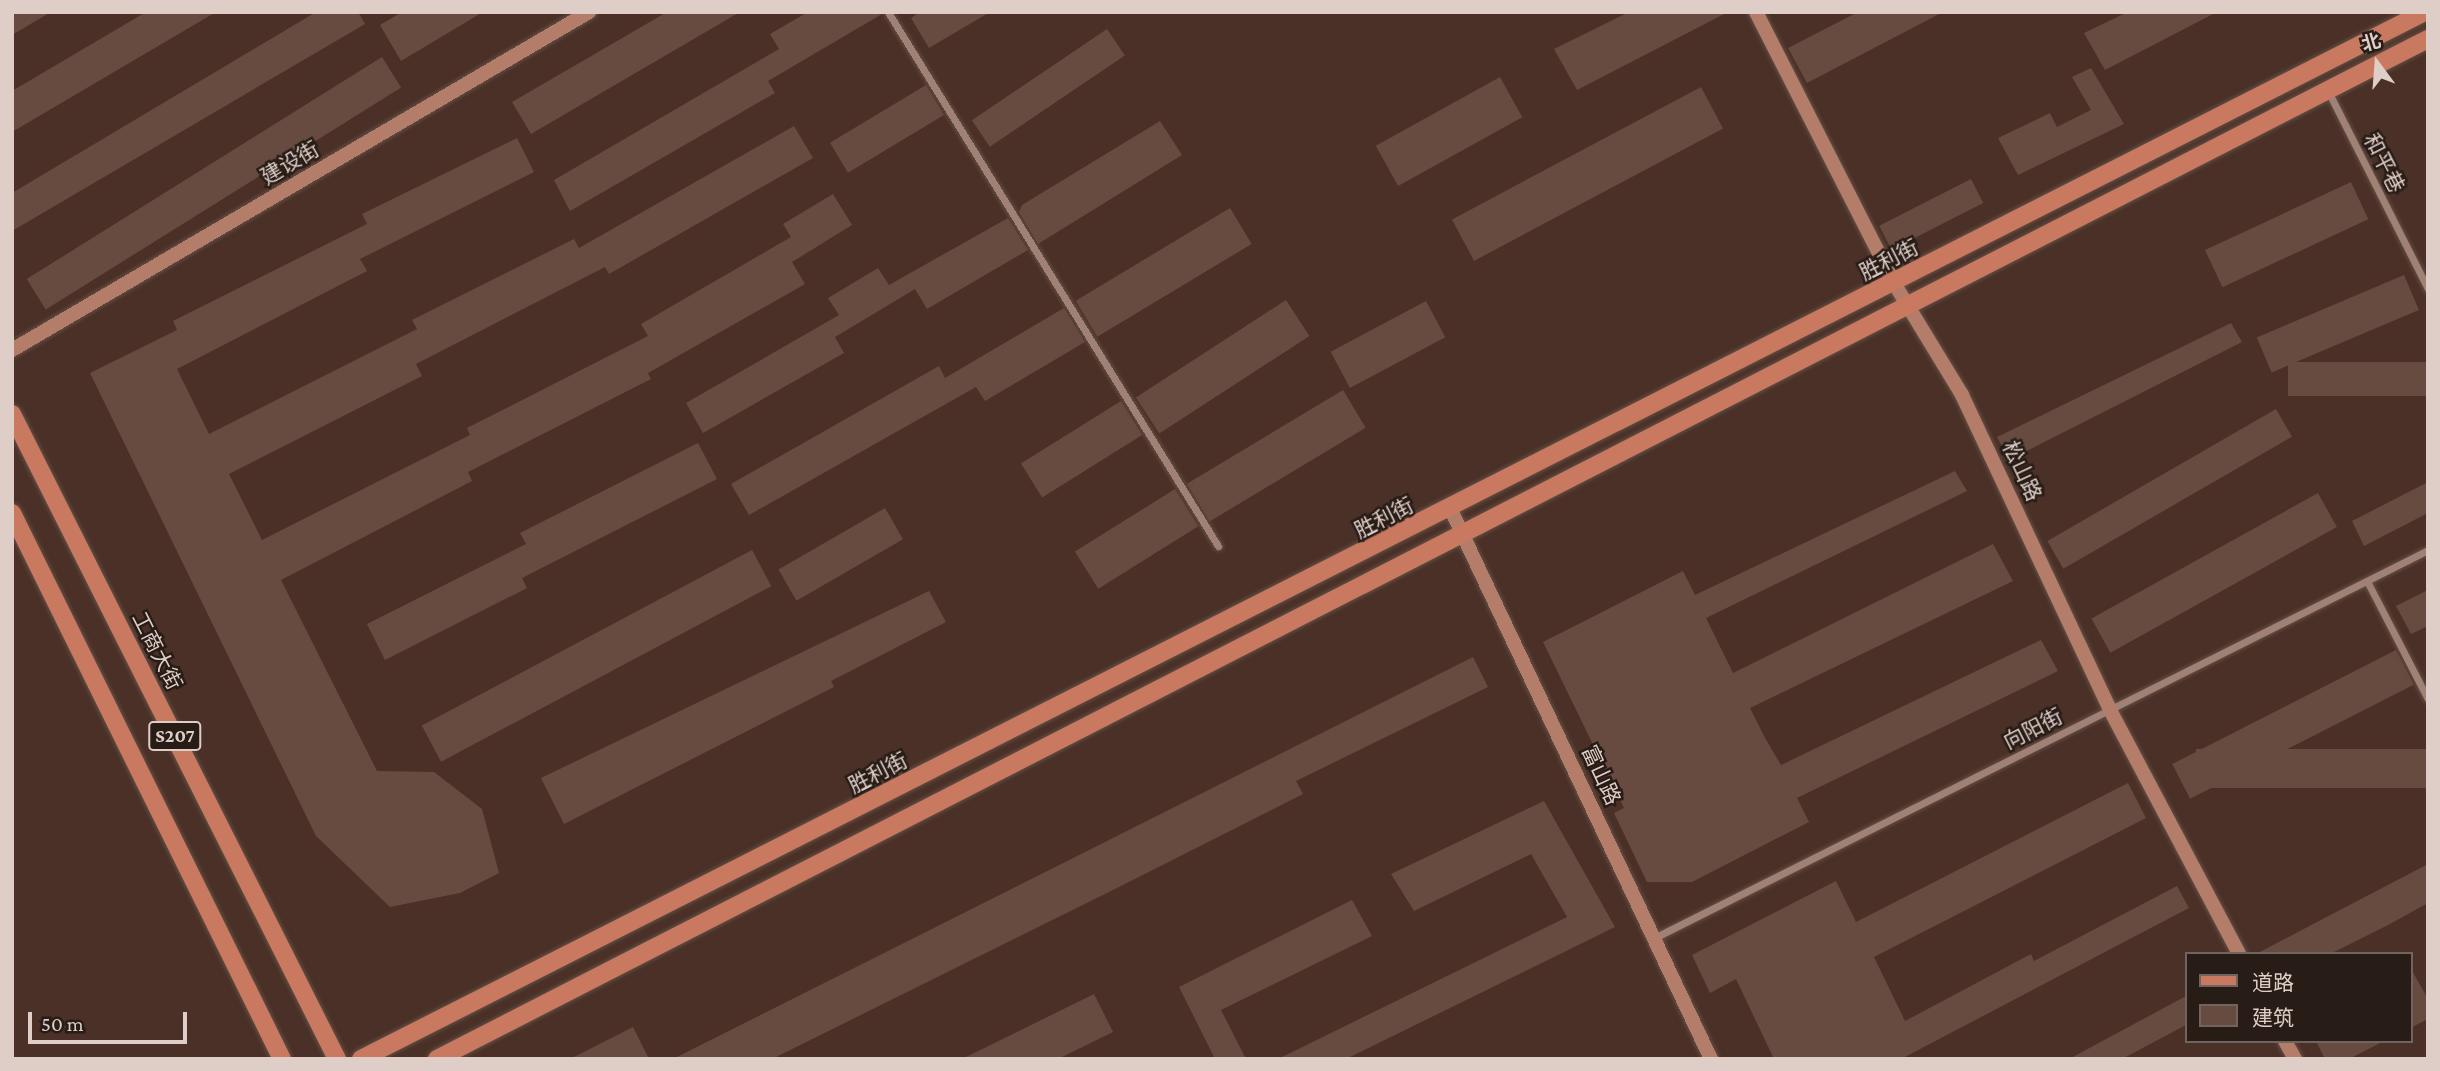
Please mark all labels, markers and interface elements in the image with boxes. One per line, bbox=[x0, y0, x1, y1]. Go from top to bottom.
north arrow bbox=[2342, 28, 2412, 98]
text: 北 bbox=[2359, 30, 2383, 55]
street label: 和平巷 bbox=[2358, 129, 2410, 197]
street label: 建设街 bbox=[256, 136, 324, 190]
street label: 胜利街 bbox=[1855, 234, 1923, 286]
street label: 松山路 bbox=[1997, 437, 2047, 505]
street label: 胜利街 bbox=[1350, 492, 1418, 544]
street label: 工商大街 bbox=[127, 608, 187, 694]
street label: 向阳街 bbox=[1999, 703, 2067, 755]
road number: S207 bbox=[147, 720, 203, 751]
street label: 富山路 bbox=[1576, 741, 1626, 809]
street label: 胜利街 bbox=[844, 747, 912, 799]
legend bbox=[2184, 952, 2412, 1043]
text: 道路 bbox=[2252, 971, 2294, 995]
scale bar bbox=[32, 998, 191, 1042]
text: 建筑 bbox=[2252, 1006, 2294, 1030]
text: 50 m bbox=[41, 1012, 84, 1036]

